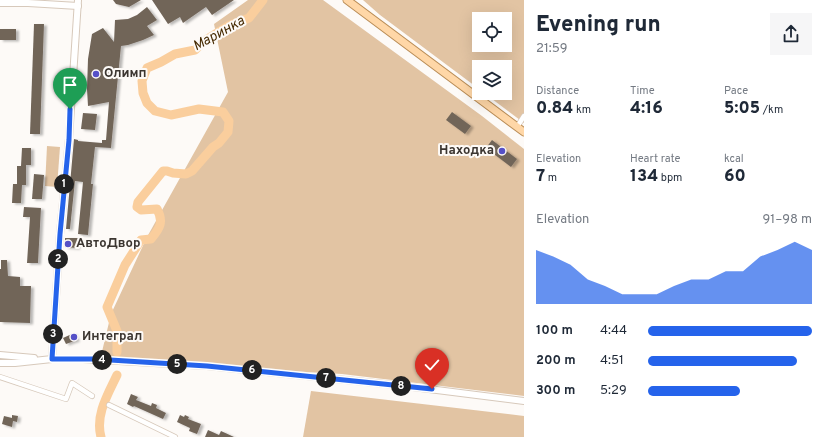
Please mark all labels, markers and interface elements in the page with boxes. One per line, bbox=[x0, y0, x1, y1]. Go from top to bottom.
water label: Маринка bbox=[190, 12, 248, 55]
map controls bbox=[472, 12, 512, 100]
button: locate bbox=[472, 12, 512, 52]
text: Evening run bbox=[536, 12, 661, 39]
button: share bbox=[770, 13, 812, 55]
text: 21:59 bbox=[536, 41, 567, 57]
button: layers bbox=[472, 60, 512, 100]
place label: Олимп bbox=[104, 66, 147, 82]
pin bbox=[53, 68, 87, 109]
marker: Олимп bbox=[91, 69, 101, 79]
icon: arrive bbox=[59, 74, 81, 96]
text: Distance bbox=[536, 84, 579, 98]
text: Time bbox=[630, 84, 655, 98]
text: Pace bbox=[724, 84, 748, 98]
text: 0.84 bbox=[536, 98, 573, 120]
text: 4:16 bbox=[630, 98, 663, 120]
text: 5:05 bbox=[724, 98, 760, 120]
text: km bbox=[573, 103, 591, 117]
text: /km bbox=[760, 103, 783, 117]
place label: Находка bbox=[439, 143, 494, 159]
marker: Находка bbox=[497, 146, 507, 156]
text: Elevation bbox=[536, 152, 581, 166]
text: Heart rate bbox=[630, 152, 680, 166]
text: kcal bbox=[724, 152, 744, 166]
text: 7 bbox=[536, 166, 545, 188]
text: 134 bbox=[630, 166, 658, 188]
text: 60 bbox=[724, 166, 746, 188]
text: m bbox=[545, 171, 557, 185]
text: bpm bbox=[658, 171, 682, 185]
pin: 1 bbox=[54, 174, 74, 194]
text: 1 bbox=[62, 177, 66, 191]
text: Elevation bbox=[536, 212, 589, 228]
text: 91–98 m bbox=[762, 212, 812, 228]
place label: АвтоДвор bbox=[76, 236, 140, 252]
marker: АвтоДвор bbox=[63, 239, 73, 249]
pin: 2 bbox=[48, 249, 68, 269]
text: 2 bbox=[55, 252, 61, 266]
text: 100 m bbox=[536, 323, 573, 339]
text: 4:44 bbox=[600, 323, 627, 339]
pin: 3 bbox=[43, 324, 63, 344]
text: 3 bbox=[50, 327, 56, 341]
place label: Интеграл bbox=[82, 329, 142, 345]
marker: Интеграл bbox=[69, 332, 79, 342]
pin bbox=[415, 348, 449, 389]
pin: 4 bbox=[92, 350, 112, 370]
text: 4 bbox=[98, 353, 106, 367]
text: 200 m bbox=[536, 353, 576, 369]
text: 4:51 bbox=[600, 353, 624, 369]
pin: 5 bbox=[167, 354, 187, 374]
icon: check bbox=[421, 354, 443, 376]
text: 5 bbox=[174, 357, 180, 371]
pin: 6 bbox=[242, 360, 262, 380]
text: 6 bbox=[249, 363, 255, 377]
pin: 7 bbox=[316, 368, 336, 388]
text: 7 bbox=[323, 371, 329, 385]
pin: 8 bbox=[391, 376, 411, 396]
text: 8 bbox=[398, 379, 404, 393]
text: 300 m bbox=[536, 383, 575, 399]
text: 5:29 bbox=[600, 383, 627, 399]

